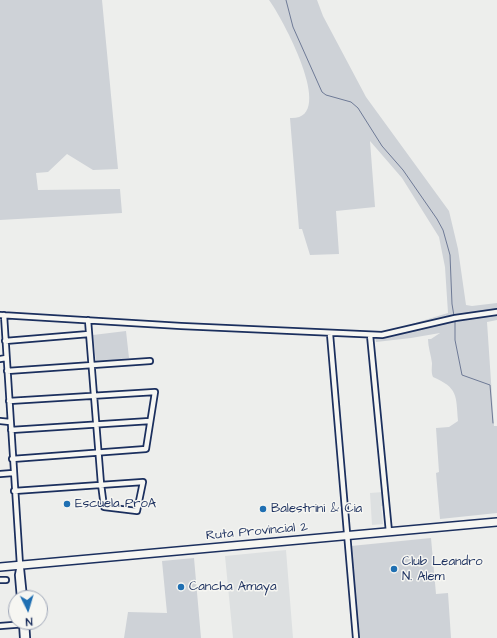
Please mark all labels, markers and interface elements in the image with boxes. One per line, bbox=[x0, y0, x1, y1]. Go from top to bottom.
place label: Escuela ProA bbox=[75, 496, 156, 512]
marker: Escuela ProA bbox=[62, 499, 72, 509]
place label: Balestrini & Cia bbox=[271, 501, 362, 517]
marker: Balestrini & Cia bbox=[258, 504, 268, 514]
street label: Ruta Provincial 2 bbox=[205, 520, 309, 544]
place label: Club Leandro N. Alem bbox=[402, 554, 483, 585]
marker: Club Leandro N. Alem bbox=[389, 564, 399, 574]
place label: Cancha Amaya bbox=[189, 579, 277, 595]
marker: Cancha Amaya bbox=[176, 582, 186, 592]
north arrow bbox=[8, 590, 48, 630]
text: N bbox=[25, 614, 33, 629]

